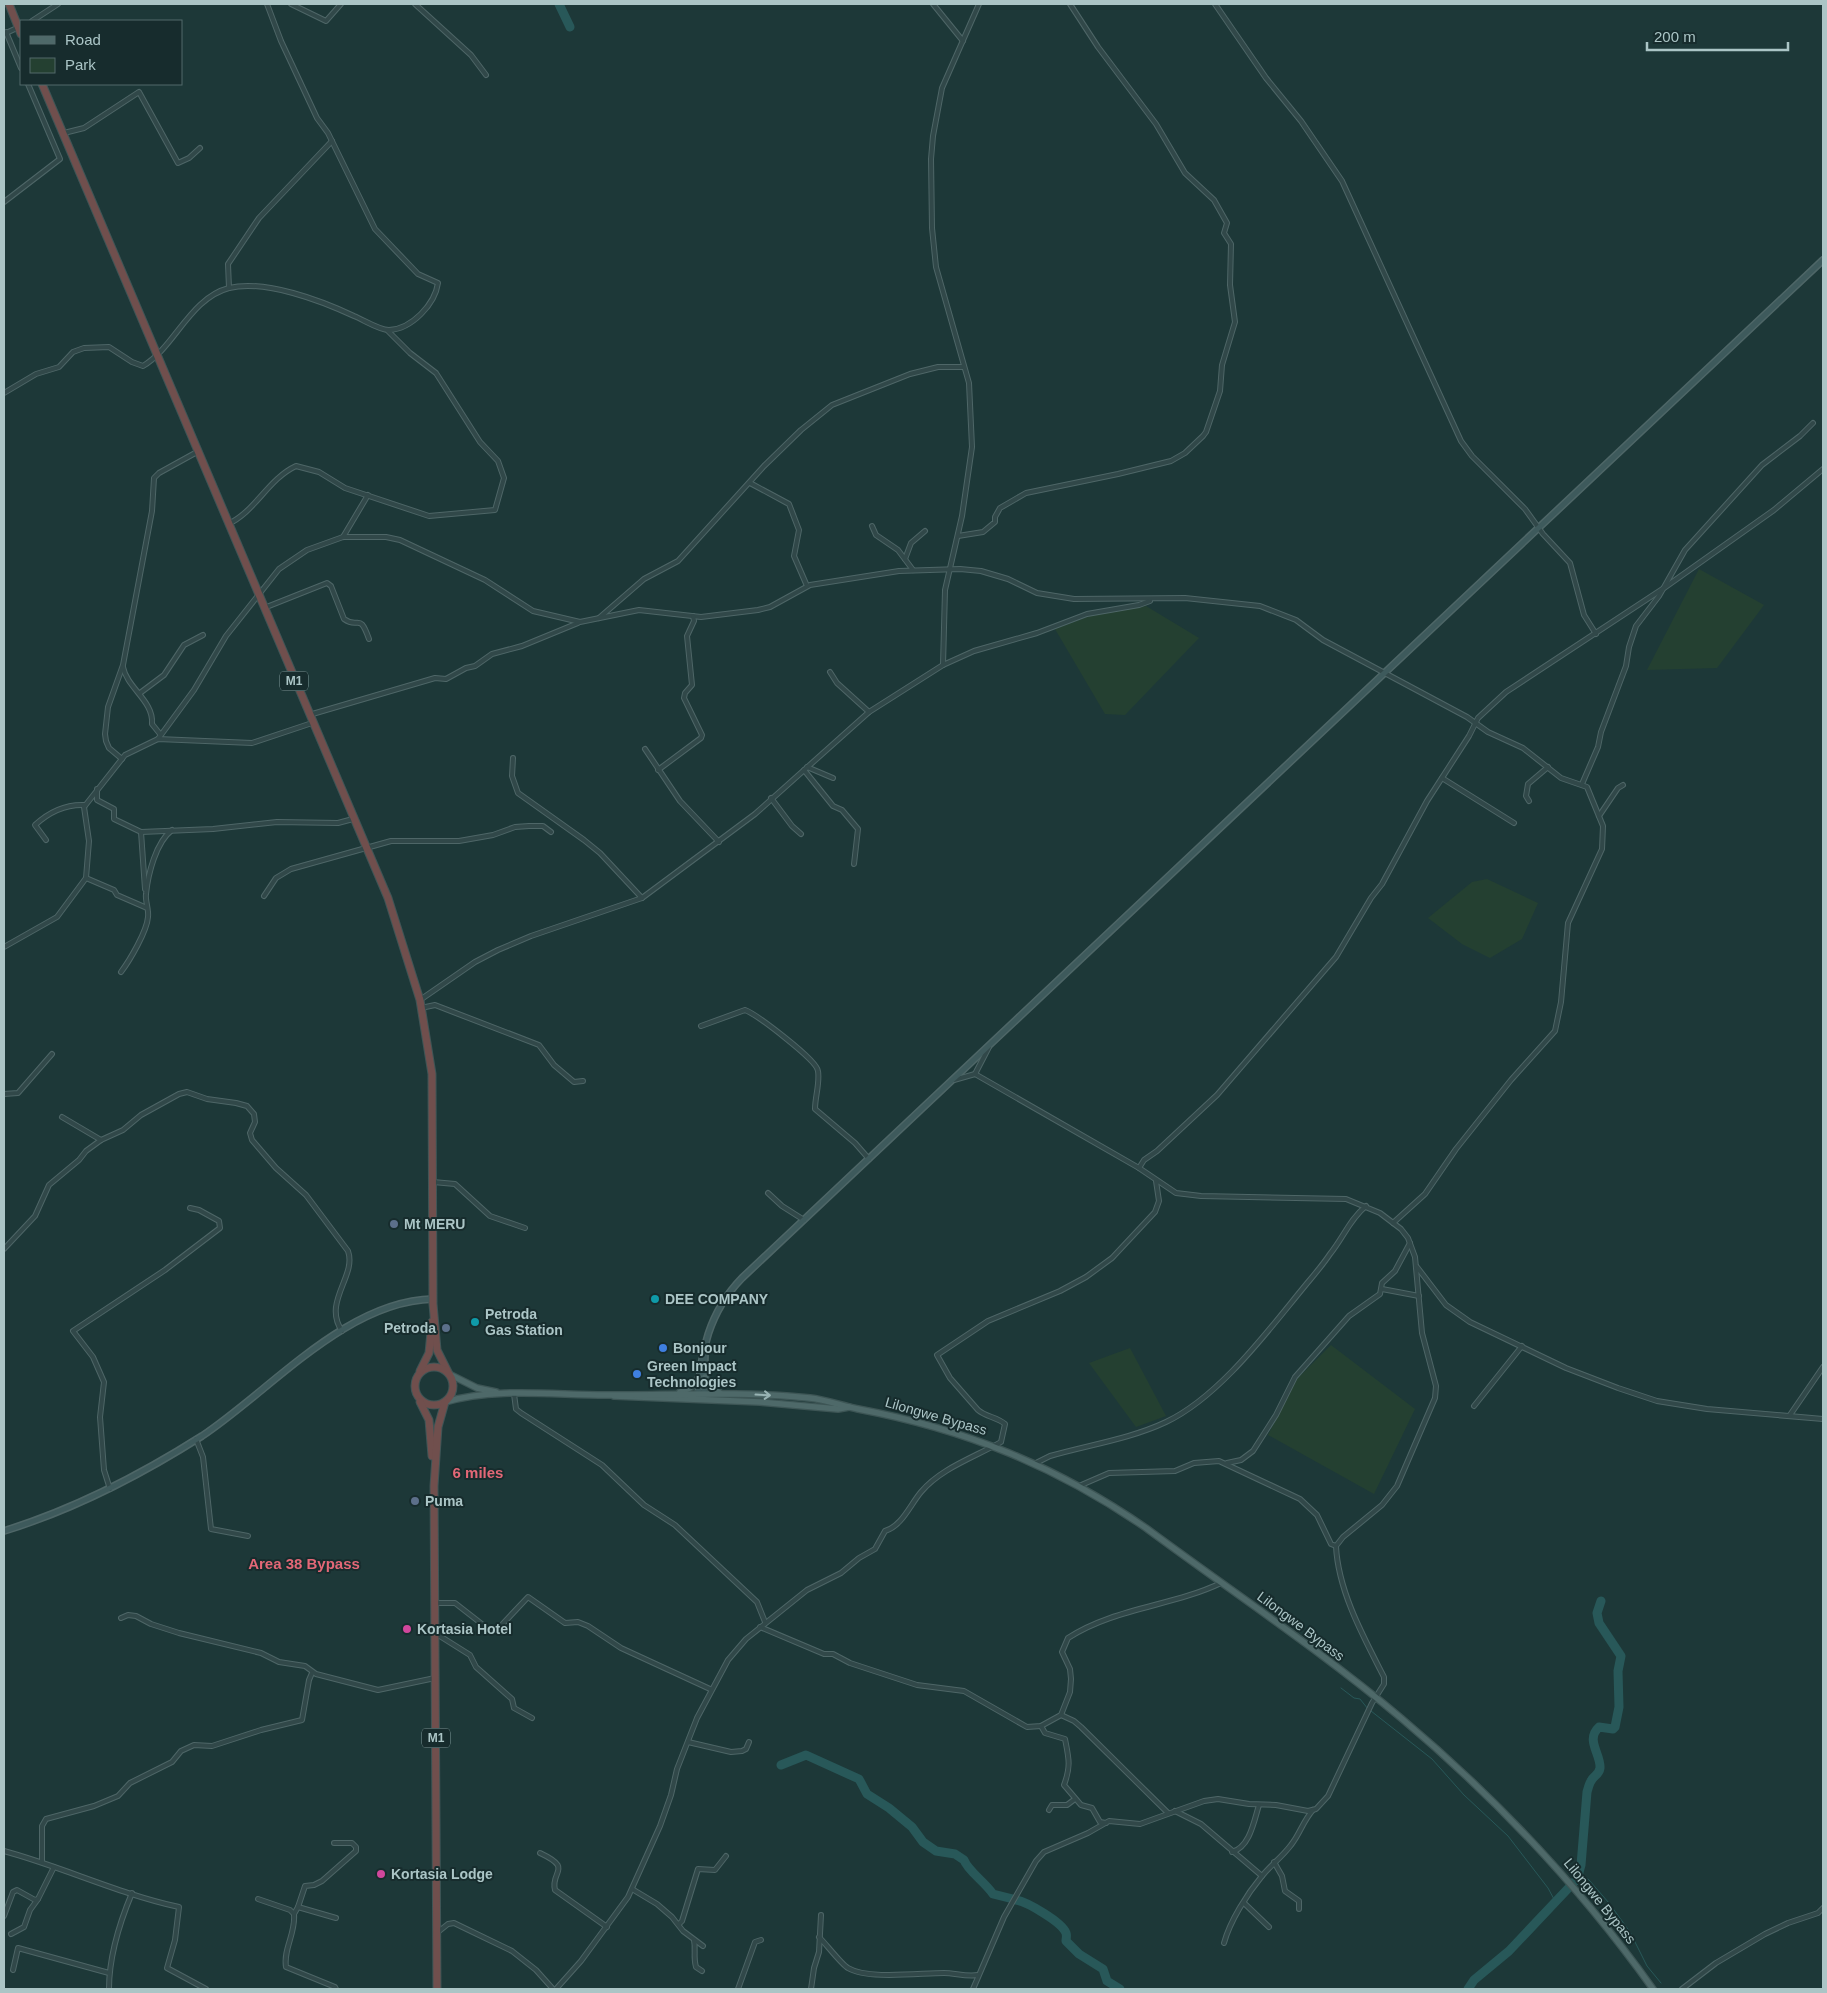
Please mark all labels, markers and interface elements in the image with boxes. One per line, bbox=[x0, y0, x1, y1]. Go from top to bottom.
legend bbox=[20, 20, 182, 85]
scale bar bbox=[1647, 20, 1788, 52]
text: 200 m bbox=[1654, 28, 1696, 45]
text: Road bbox=[65, 31, 101, 48]
text: Park bbox=[65, 56, 96, 73]
road number: M1 bbox=[280, 671, 308, 690]
place label: Mt MERU bbox=[404, 1216, 465, 1232]
marker: Mt MERU bbox=[388, 1218, 400, 1230]
place label: DEE COMPANY bbox=[665, 1291, 769, 1307]
marker: DEE COMPANY bbox=[649, 1293, 661, 1305]
place label: Petroda Gas Station bbox=[485, 1306, 563, 1338]
marker: Petroda Gas Station bbox=[469, 1316, 481, 1328]
place label: Petroda bbox=[384, 1320, 436, 1336]
marker: Petroda bbox=[440, 1322, 452, 1334]
place label: Bonjour bbox=[673, 1340, 727, 1356]
marker: Bonjour bbox=[657, 1342, 669, 1354]
place label: Green Impact Technologies bbox=[647, 1358, 737, 1390]
marker: Green Impact Technologies bbox=[631, 1368, 643, 1380]
one-way arrow bbox=[754, 1390, 771, 1400]
street label: Lilongwe Bypass bbox=[883, 1394, 989, 1438]
district label: 6 miles bbox=[453, 1464, 503, 1481]
place label: Puma bbox=[425, 1493, 463, 1509]
marker: Puma bbox=[409, 1495, 421, 1507]
district label: Area 38 Bypass bbox=[248, 1555, 360, 1572]
street label: Lilongwe Bypass bbox=[1254, 1588, 1348, 1664]
place label: Kortasia Hotel bbox=[417, 1621, 512, 1637]
marker: Kortasia Hotel bbox=[401, 1623, 413, 1635]
road number: M1 bbox=[422, 1729, 450, 1748]
street label: Lilongwe Bypass bbox=[1561, 1855, 1639, 1947]
place label: Kortasia Lodge bbox=[391, 1866, 493, 1882]
marker: Kortasia Lodge bbox=[375, 1868, 387, 1880]

